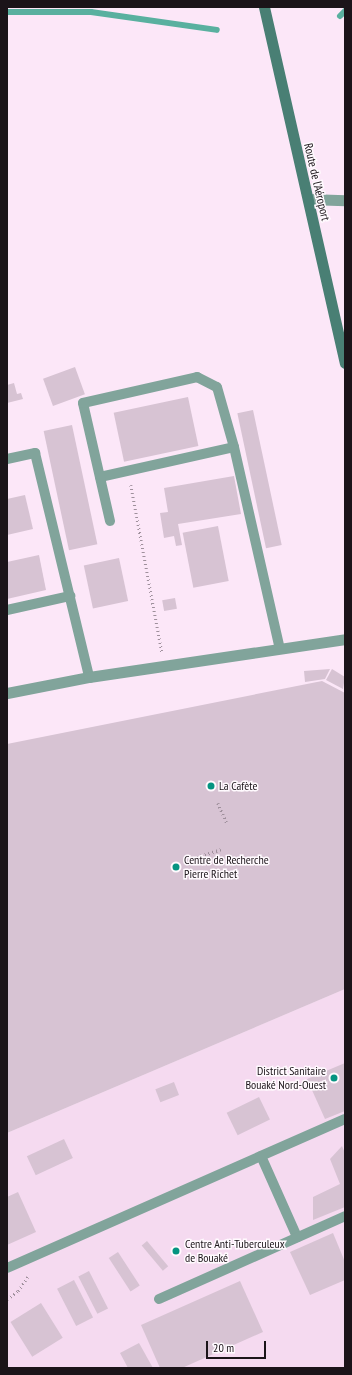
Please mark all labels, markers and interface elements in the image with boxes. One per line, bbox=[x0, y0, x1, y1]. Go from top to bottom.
street label: Route de l'Aéroport bbox=[301, 142, 333, 222]
place label: La Cafète bbox=[219, 779, 257, 793]
marker: La Cafète bbox=[206, 781, 216, 791]
place label: Centre de Recherche Pierre Richet bbox=[184, 853, 269, 881]
marker: Centre de Recherche Pierre Richet bbox=[171, 862, 181, 872]
place label: District Sanitaire Bouaké Nord-Ouest bbox=[245, 1064, 326, 1092]
marker: District Sanitaire Bouaké Nord-Ouest bbox=[329, 1073, 339, 1083]
place label: Centre Anti-Tuberculeux de Bouaké bbox=[185, 1237, 285, 1265]
marker: Centre Anti-Tuberculeux de Bouaké bbox=[170, 1245, 182, 1257]
scale bar bbox=[208, 1333, 268, 1359]
text: 20 m bbox=[213, 1340, 234, 1355]

